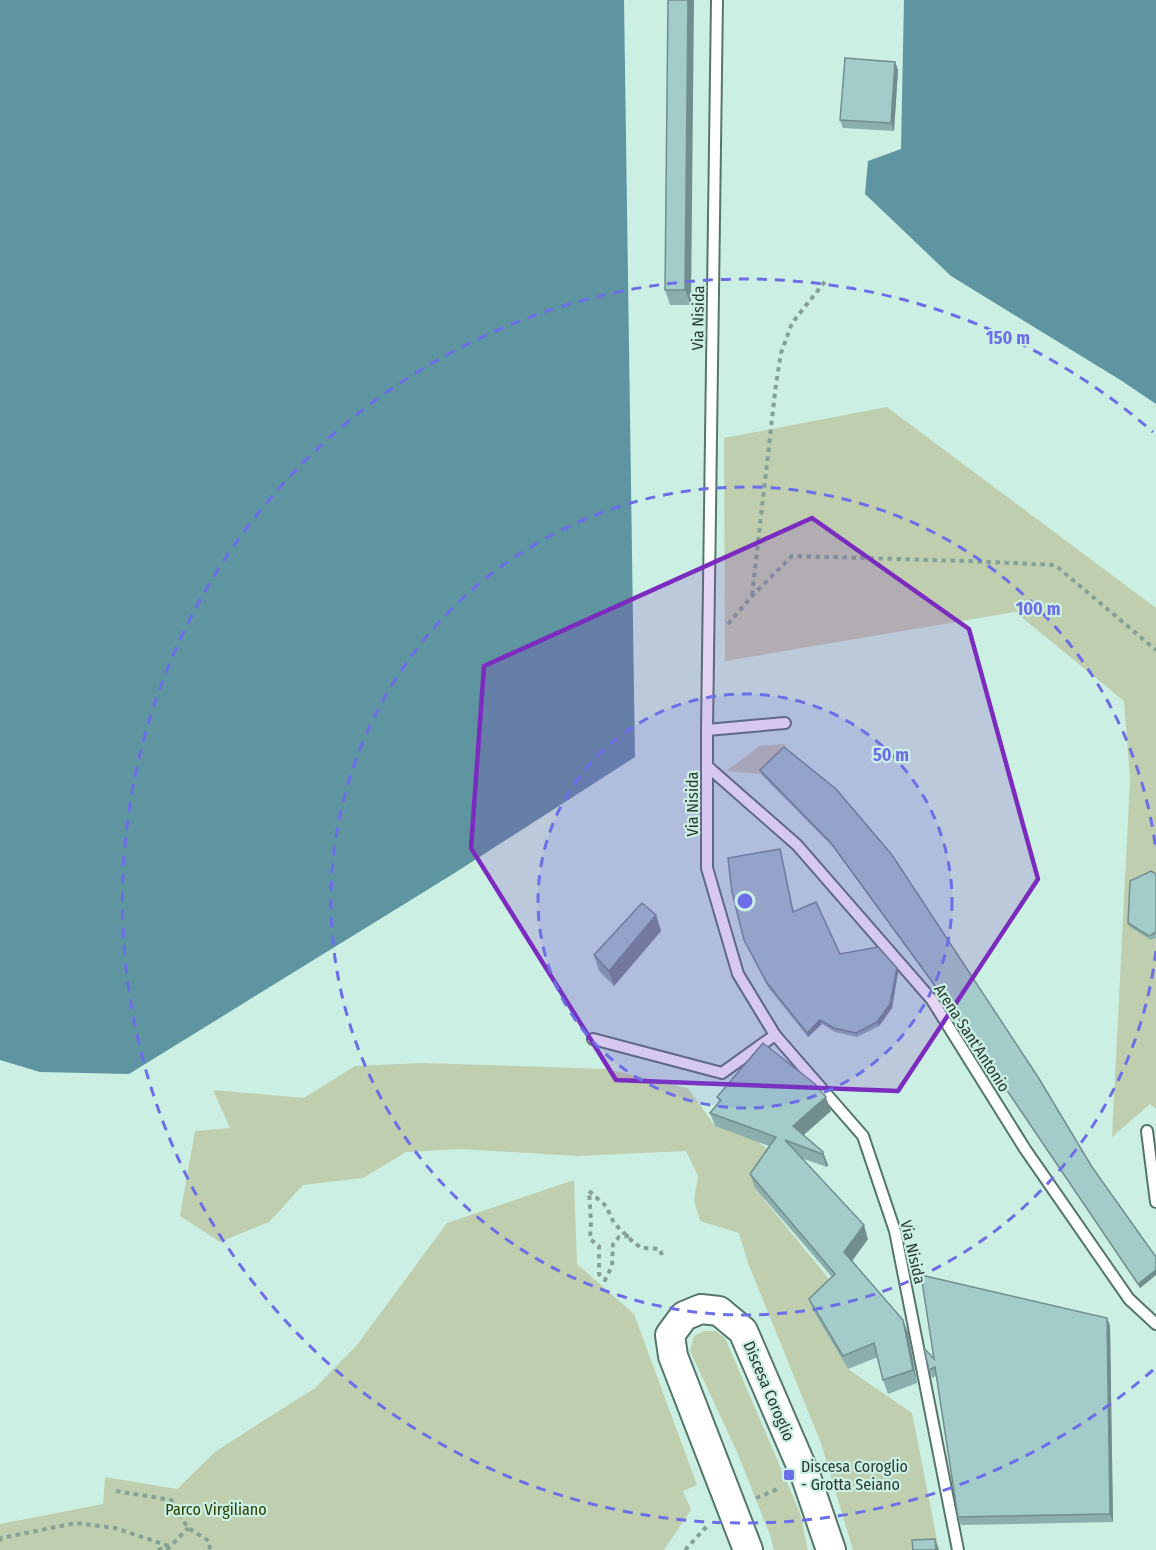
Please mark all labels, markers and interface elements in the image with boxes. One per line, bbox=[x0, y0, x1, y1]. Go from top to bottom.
street label: Via Nisida bbox=[688, 285, 708, 351]
text: 150 m bbox=[986, 327, 1030, 349]
text: 100 m bbox=[1016, 598, 1060, 620]
text: 50 m bbox=[873, 744, 909, 766]
street label: Via Nisida bbox=[683, 771, 702, 836]
centre of rings bbox=[735, 891, 755, 911]
street label: Arena Sant'Antonio bbox=[930, 981, 1014, 1095]
street label: Via Nisida bbox=[896, 1218, 930, 1286]
street label: Discesa Coroglio bbox=[739, 1338, 799, 1444]
place label: Discesa Coroglio - Grotta Seiano bbox=[801, 1457, 908, 1494]
marker: Discesa Coroglio - Grotta Seiano bbox=[782, 1468, 796, 1482]
park label: Parco Virgiliano bbox=[165, 1500, 267, 1519]

